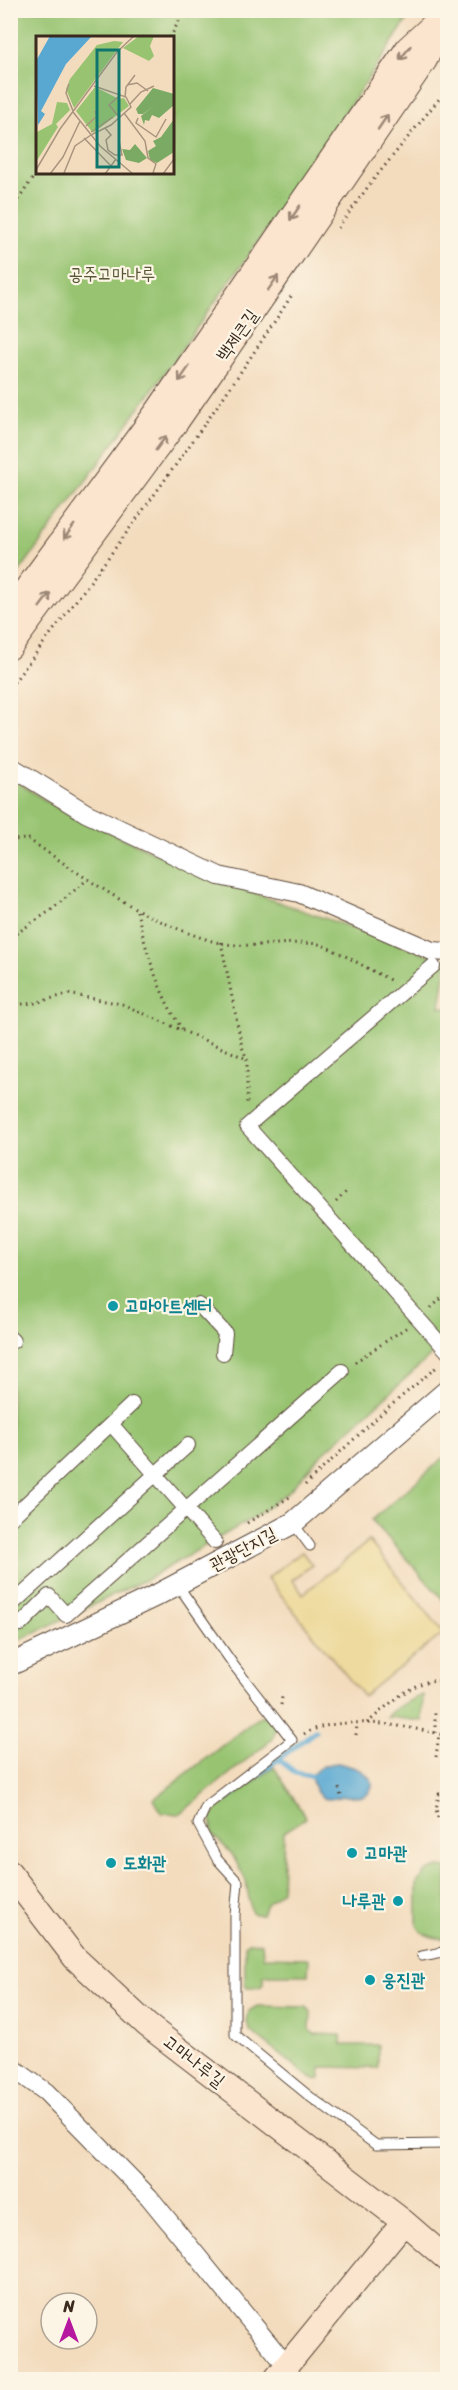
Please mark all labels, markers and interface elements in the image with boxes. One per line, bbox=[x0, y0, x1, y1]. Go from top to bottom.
inset map bbox=[36, 36, 174, 174]
one-way arrow bbox=[399, 44, 411, 60]
one-way arrow bbox=[377, 115, 389, 131]
one-way arrow bbox=[289, 205, 301, 221]
park label: 공주고마나루 bbox=[69, 258, 155, 290]
one-way arrow bbox=[267, 276, 279, 292]
street label: 백제큰길 bbox=[207, 302, 267, 368]
one-way arrow bbox=[178, 365, 190, 381]
one-way arrow bbox=[155, 436, 167, 452]
one-way arrow bbox=[63, 523, 76, 539]
one-way arrow bbox=[39, 593, 52, 609]
place label: 고마아트센터 bbox=[125, 1290, 212, 1322]
marker: 고마아트센터 bbox=[106, 1299, 120, 1313]
street label: 관광단지길 bbox=[204, 1518, 283, 1580]
place label: 고마관 bbox=[364, 1837, 408, 1869]
marker: 고마관 bbox=[345, 1846, 359, 1860]
place label: 도화관 bbox=[123, 1847, 167, 1879]
marker: 도화관 bbox=[104, 1856, 118, 1870]
place label: 나루관 bbox=[343, 1885, 387, 1917]
marker: 나루관 bbox=[391, 1894, 405, 1908]
place label: 웅진관 bbox=[382, 1964, 426, 1996]
marker: 웅진관 bbox=[363, 1973, 377, 1987]
street label: 고마나루길 bbox=[156, 2026, 233, 2096]
north arrow bbox=[39, 2291, 99, 2351]
text: N bbox=[62, 2292, 75, 2321]

